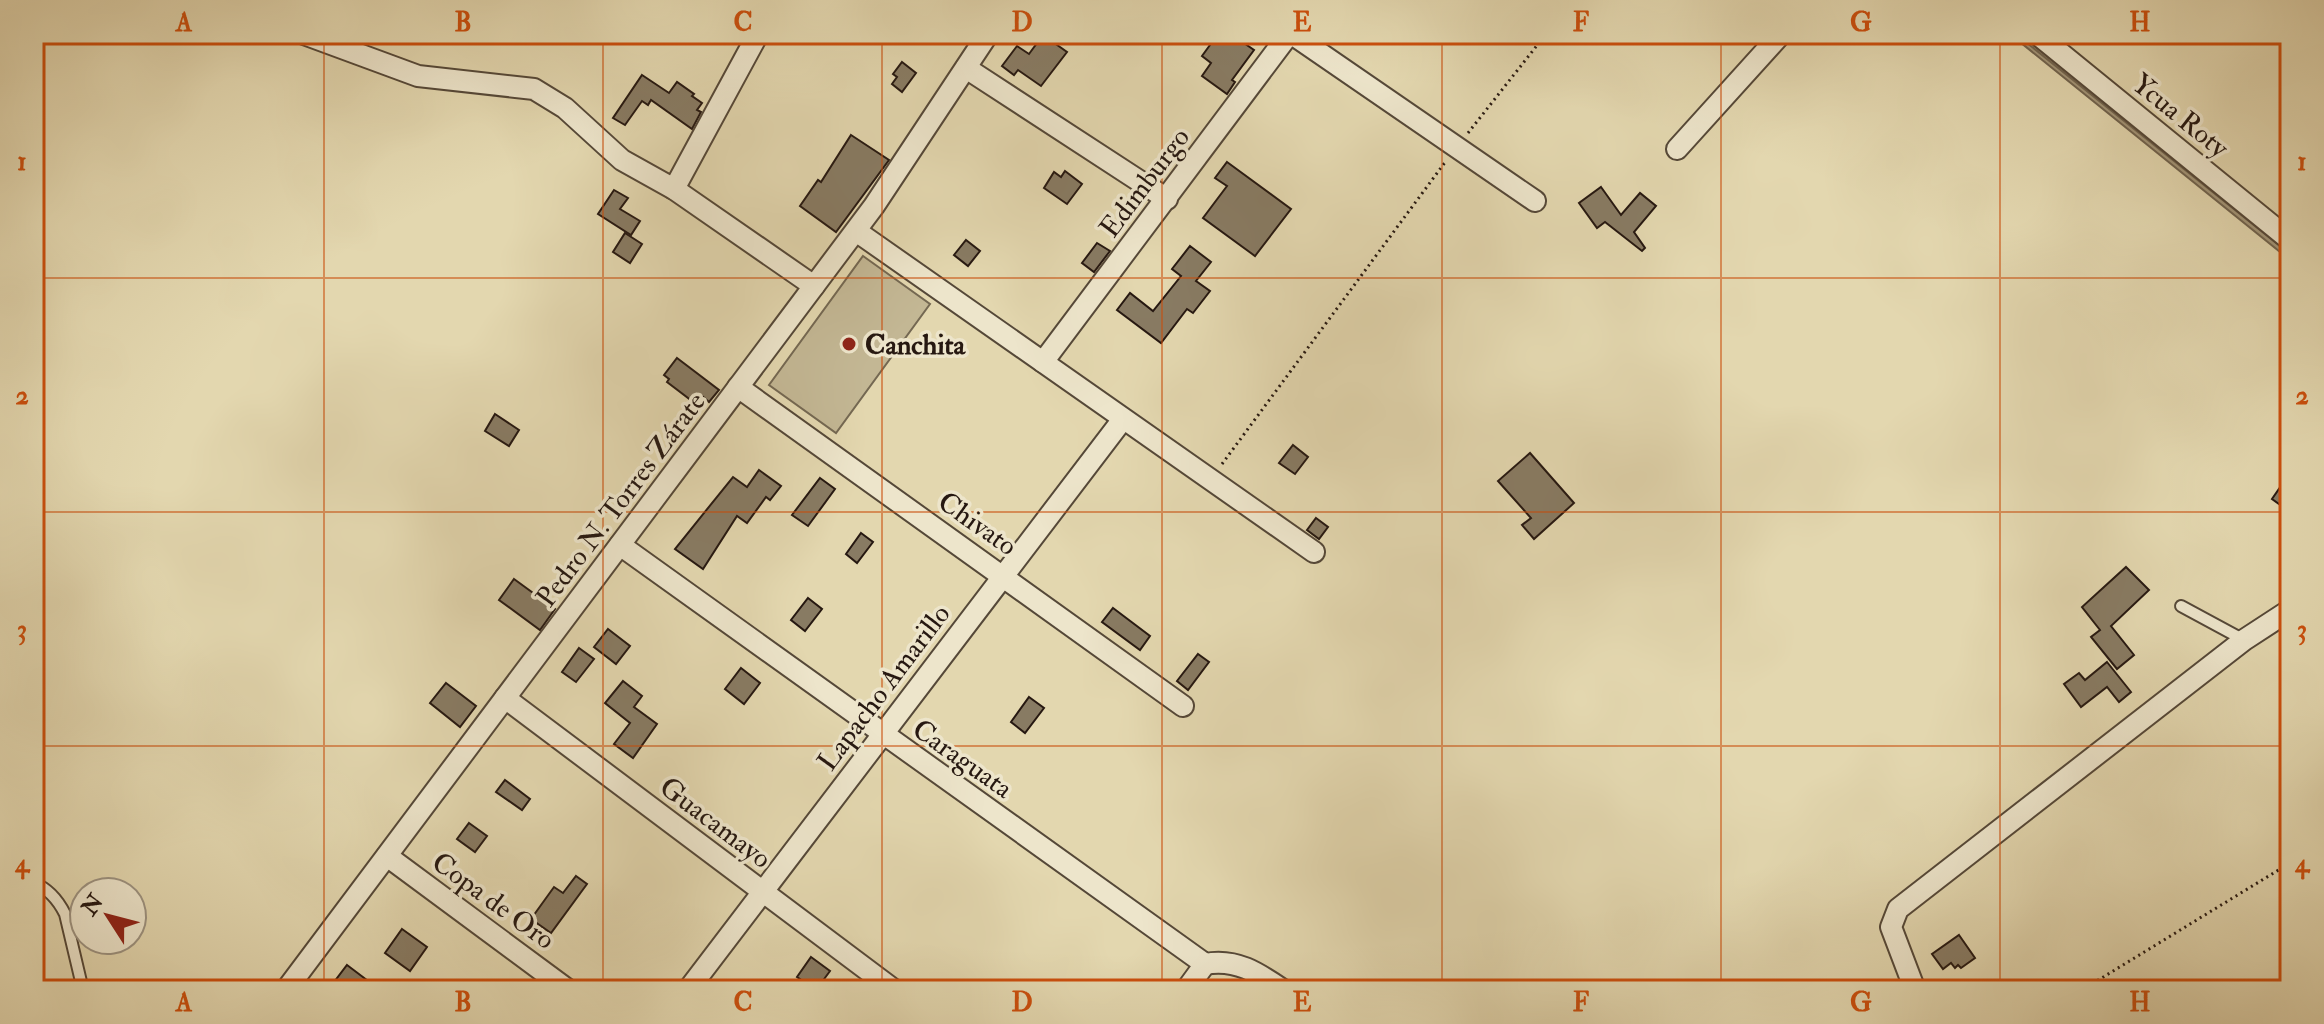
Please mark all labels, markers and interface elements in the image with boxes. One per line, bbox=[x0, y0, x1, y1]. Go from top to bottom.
text: A bbox=[175, 7, 193, 39]
text: B bbox=[454, 7, 472, 39]
text: C bbox=[733, 7, 753, 39]
text: D bbox=[1011, 7, 1033, 39]
text: E bbox=[1293, 7, 1312, 39]
text: F bbox=[1573, 7, 1590, 39]
text: G bbox=[1850, 7, 1872, 39]
text: H bbox=[2129, 7, 2151, 39]
street label: Ycua Roty bbox=[2125, 67, 2236, 166]
street label: Edimburgo bbox=[1092, 121, 1198, 245]
text: 1 bbox=[17, 146, 27, 178]
text: 1 bbox=[2297, 146, 2307, 178]
place label: Canchita bbox=[865, 328, 967, 363]
marker: Canchita bbox=[840, 335, 858, 353]
text: 2 bbox=[15, 380, 29, 412]
text: 2 bbox=[2295, 380, 2309, 412]
street label: Pedro N. Torres Zárate bbox=[529, 385, 714, 614]
street label: Chivato bbox=[931, 485, 1023, 564]
street label: Lapacho Amarillo bbox=[810, 598, 958, 778]
text: 3 bbox=[17, 614, 27, 646]
text: 3 bbox=[2297, 614, 2307, 646]
street label: Caraguata bbox=[905, 712, 1019, 807]
street label: Guacamayo bbox=[652, 770, 778, 877]
street label: Copa de Oro bbox=[425, 845, 561, 958]
text: 4 bbox=[14, 848, 31, 880]
text: 4 bbox=[2294, 848, 2311, 880]
north arrow bbox=[68, 876, 148, 956]
text: N bbox=[75, 888, 110, 922]
text: A bbox=[175, 987, 193, 1019]
text: B bbox=[454, 987, 472, 1019]
text: C bbox=[733, 987, 753, 1019]
text: D bbox=[1011, 987, 1033, 1019]
text: E bbox=[1293, 987, 1312, 1019]
text: F bbox=[1573, 987, 1590, 1019]
text: G bbox=[1850, 987, 1872, 1019]
text: H bbox=[2129, 987, 2151, 1019]

